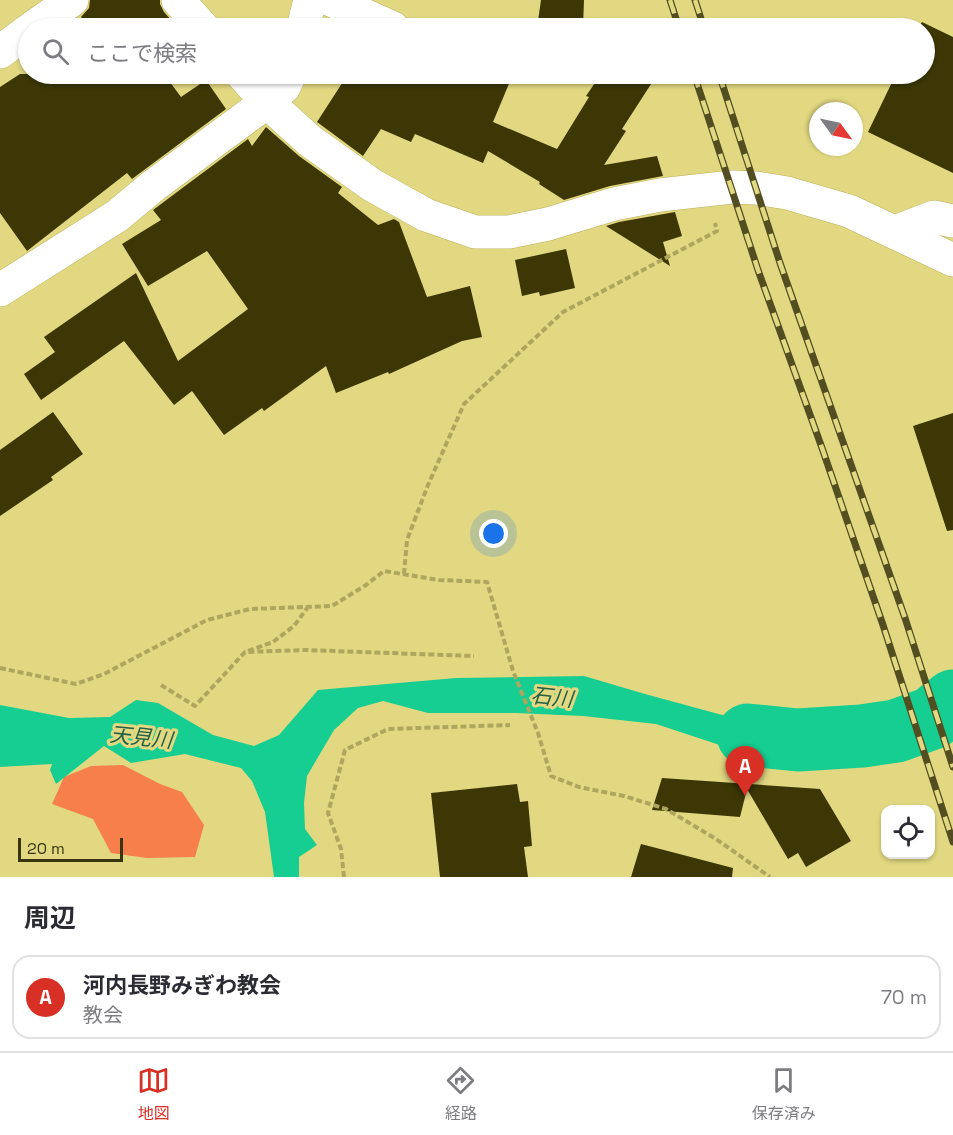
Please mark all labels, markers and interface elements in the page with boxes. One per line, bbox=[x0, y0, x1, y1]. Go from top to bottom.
search box bbox=[18, 18, 935, 84]
icon: search bbox=[39, 35, 72, 68]
text: ここで検索 bbox=[87, 39, 197, 67]
north arrow bbox=[809, 102, 863, 156]
your location bbox=[479, 519, 508, 548]
water label: 石川 bbox=[530, 681, 576, 713]
water label: 天見川 bbox=[108, 720, 176, 754]
pin: A bbox=[726, 746, 764, 796]
map controls bbox=[881, 805, 935, 859]
button: locate bbox=[881, 805, 935, 859]
scale bar bbox=[18, 835, 123, 862]
text: 20 m bbox=[27, 838, 65, 859]
text: 周辺 bbox=[24, 901, 76, 935]
text: 河内長野みぎわ教会 bbox=[83, 971, 281, 999]
text: A bbox=[39, 984, 52, 1010]
text: 70 m bbox=[881, 984, 927, 1010]
text: 教会 bbox=[83, 1002, 123, 1028]
tab: 地図 bbox=[137, 1064, 170, 1124]
tab: 経路 bbox=[444, 1064, 477, 1124]
tab: 保存済み bbox=[752, 1064, 816, 1124]

